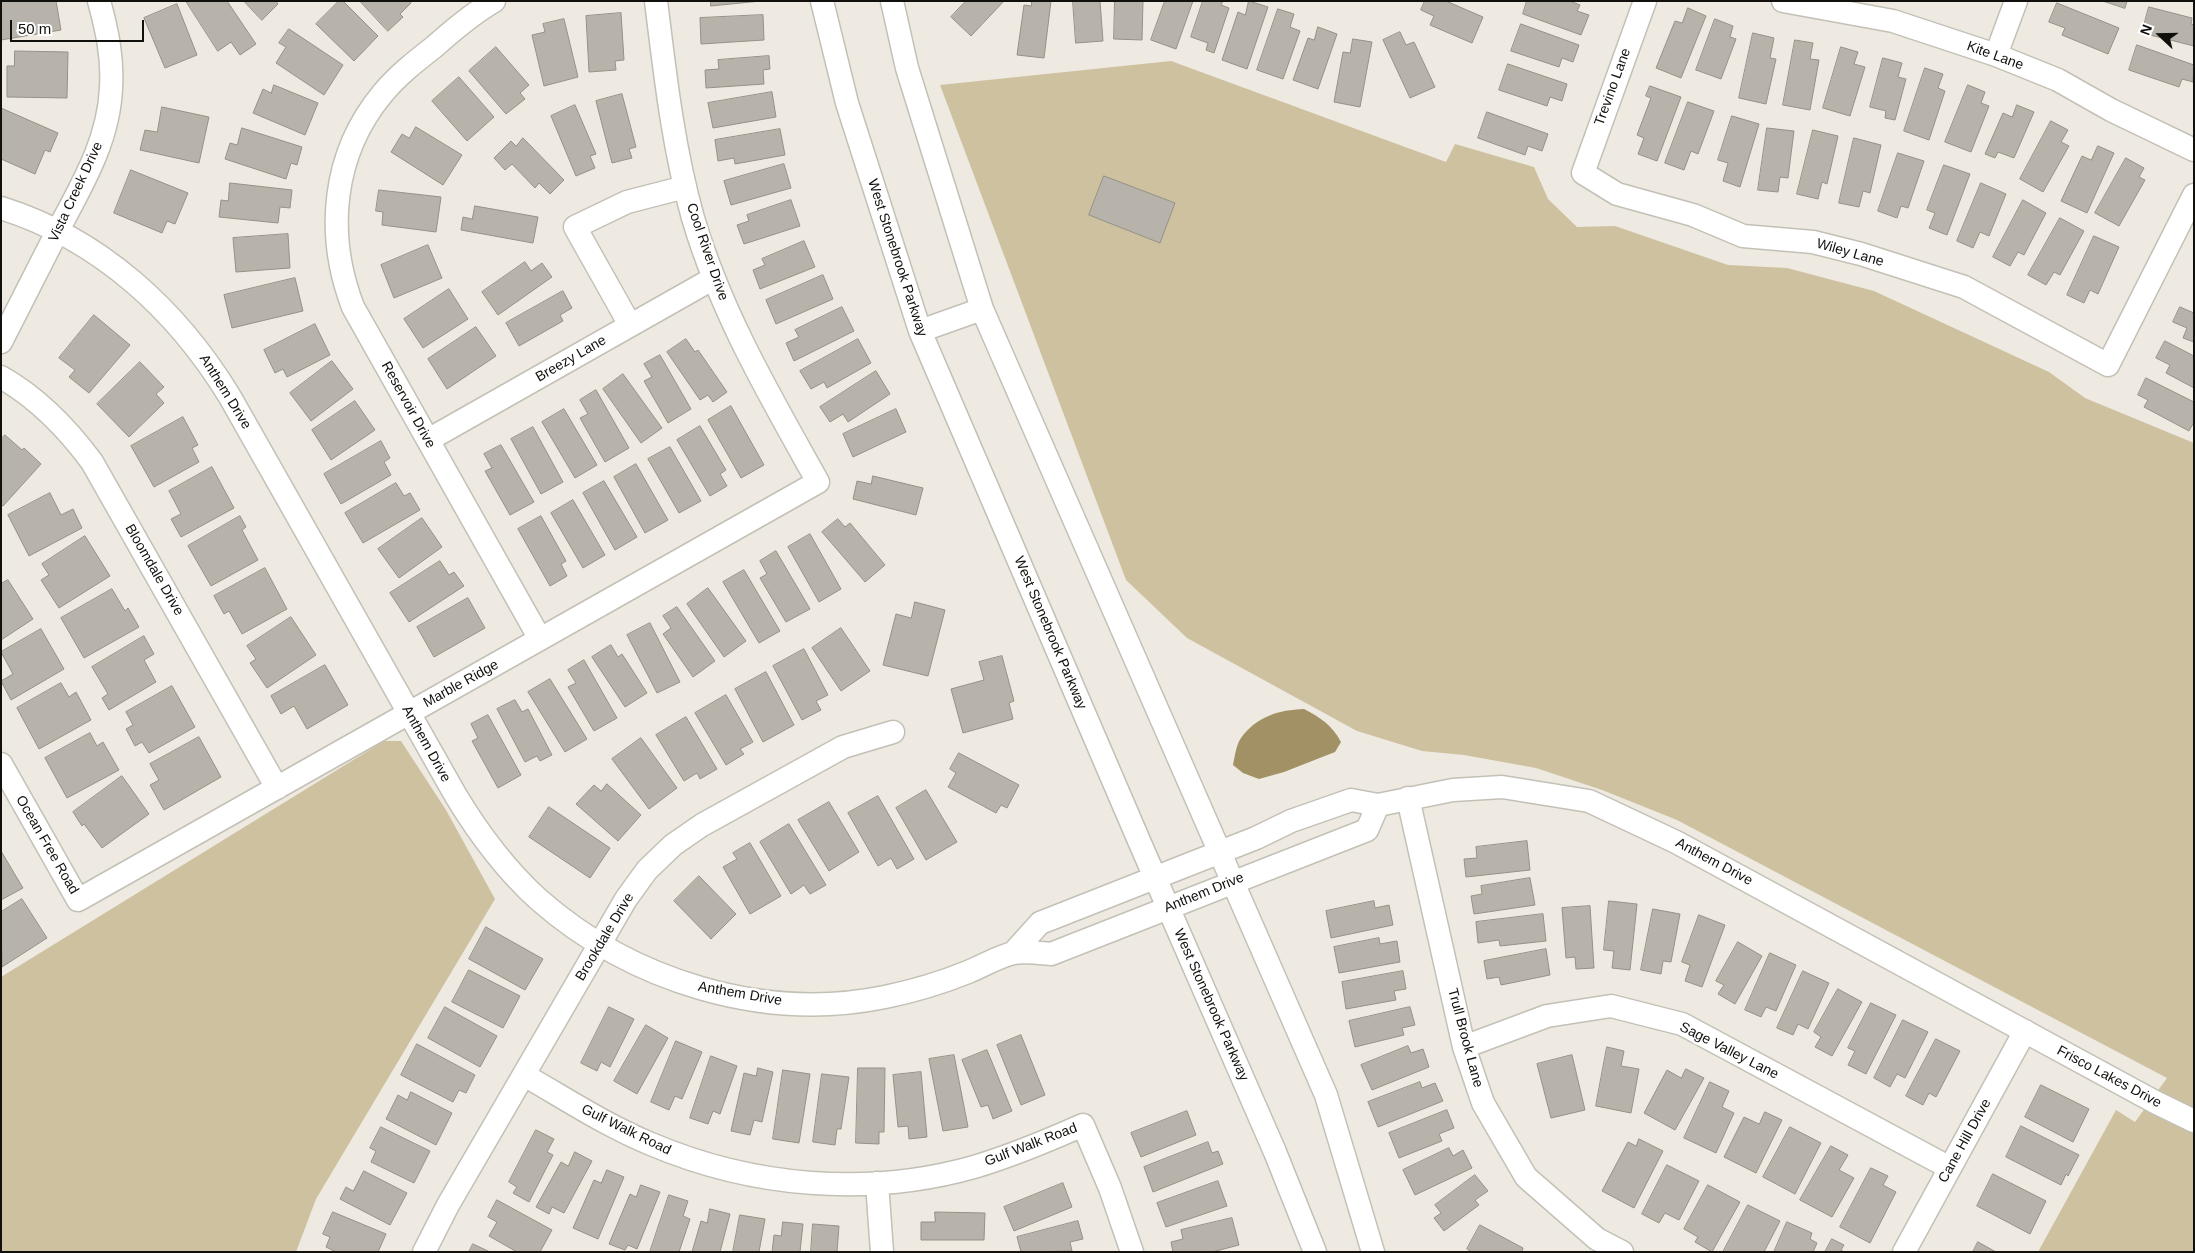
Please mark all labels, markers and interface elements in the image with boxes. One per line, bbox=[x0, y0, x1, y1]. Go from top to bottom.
scale bar bbox=[12, 10, 146, 42]
north arrow bbox=[2135, 10, 2185, 60]
text: 50 m bbox=[18, 20, 51, 37]
text: N bbox=[2137, 22, 2155, 37]
street label: Kite Lane bbox=[1964, 38, 2026, 74]
street label: Trevino Lane bbox=[1591, 46, 1635, 128]
street label: Vista Creek Drive bbox=[45, 139, 107, 245]
street label: West Stonebrook Parkway bbox=[864, 177, 930, 339]
street label: Cool River Drive bbox=[682, 201, 732, 303]
street label: Wiley Lane bbox=[1814, 235, 1886, 271]
street label: Breezy Lane bbox=[533, 332, 609, 386]
street label: Anthem Drive bbox=[195, 352, 255, 432]
street label: Reservoir Drive bbox=[377, 359, 439, 451]
street label: Bloomdale Drive bbox=[121, 521, 187, 619]
street label: West Stonebrook Parkway bbox=[1010, 554, 1090, 712]
street label: Marble Ridge bbox=[421, 656, 501, 712]
street label: Anthem Drive bbox=[398, 703, 454, 785]
street label: Ocean Free Road bbox=[12, 793, 82, 897]
street label: Anthem Drive bbox=[1673, 835, 1755, 889]
street label: Anthem Drive bbox=[1162, 869, 1246, 917]
street label: Brookdale Drive bbox=[572, 890, 638, 984]
street label: West Stonebrook Parkway bbox=[1170, 926, 1252, 1084]
street label: Anthem Drive bbox=[697, 978, 783, 1010]
street label: Trull Brook Lane bbox=[1444, 986, 1486, 1090]
street label: Sage Valley Lane bbox=[1677, 1019, 1781, 1083]
street label: Frisco Lakes Drive bbox=[2054, 1042, 2164, 1112]
street label: Cane Hill Drive bbox=[1935, 1096, 1995, 1186]
street label: Gulf Walk Road bbox=[578, 1101, 674, 1159]
street label: Gulf Walk Road bbox=[982, 1120, 1080, 1170]

